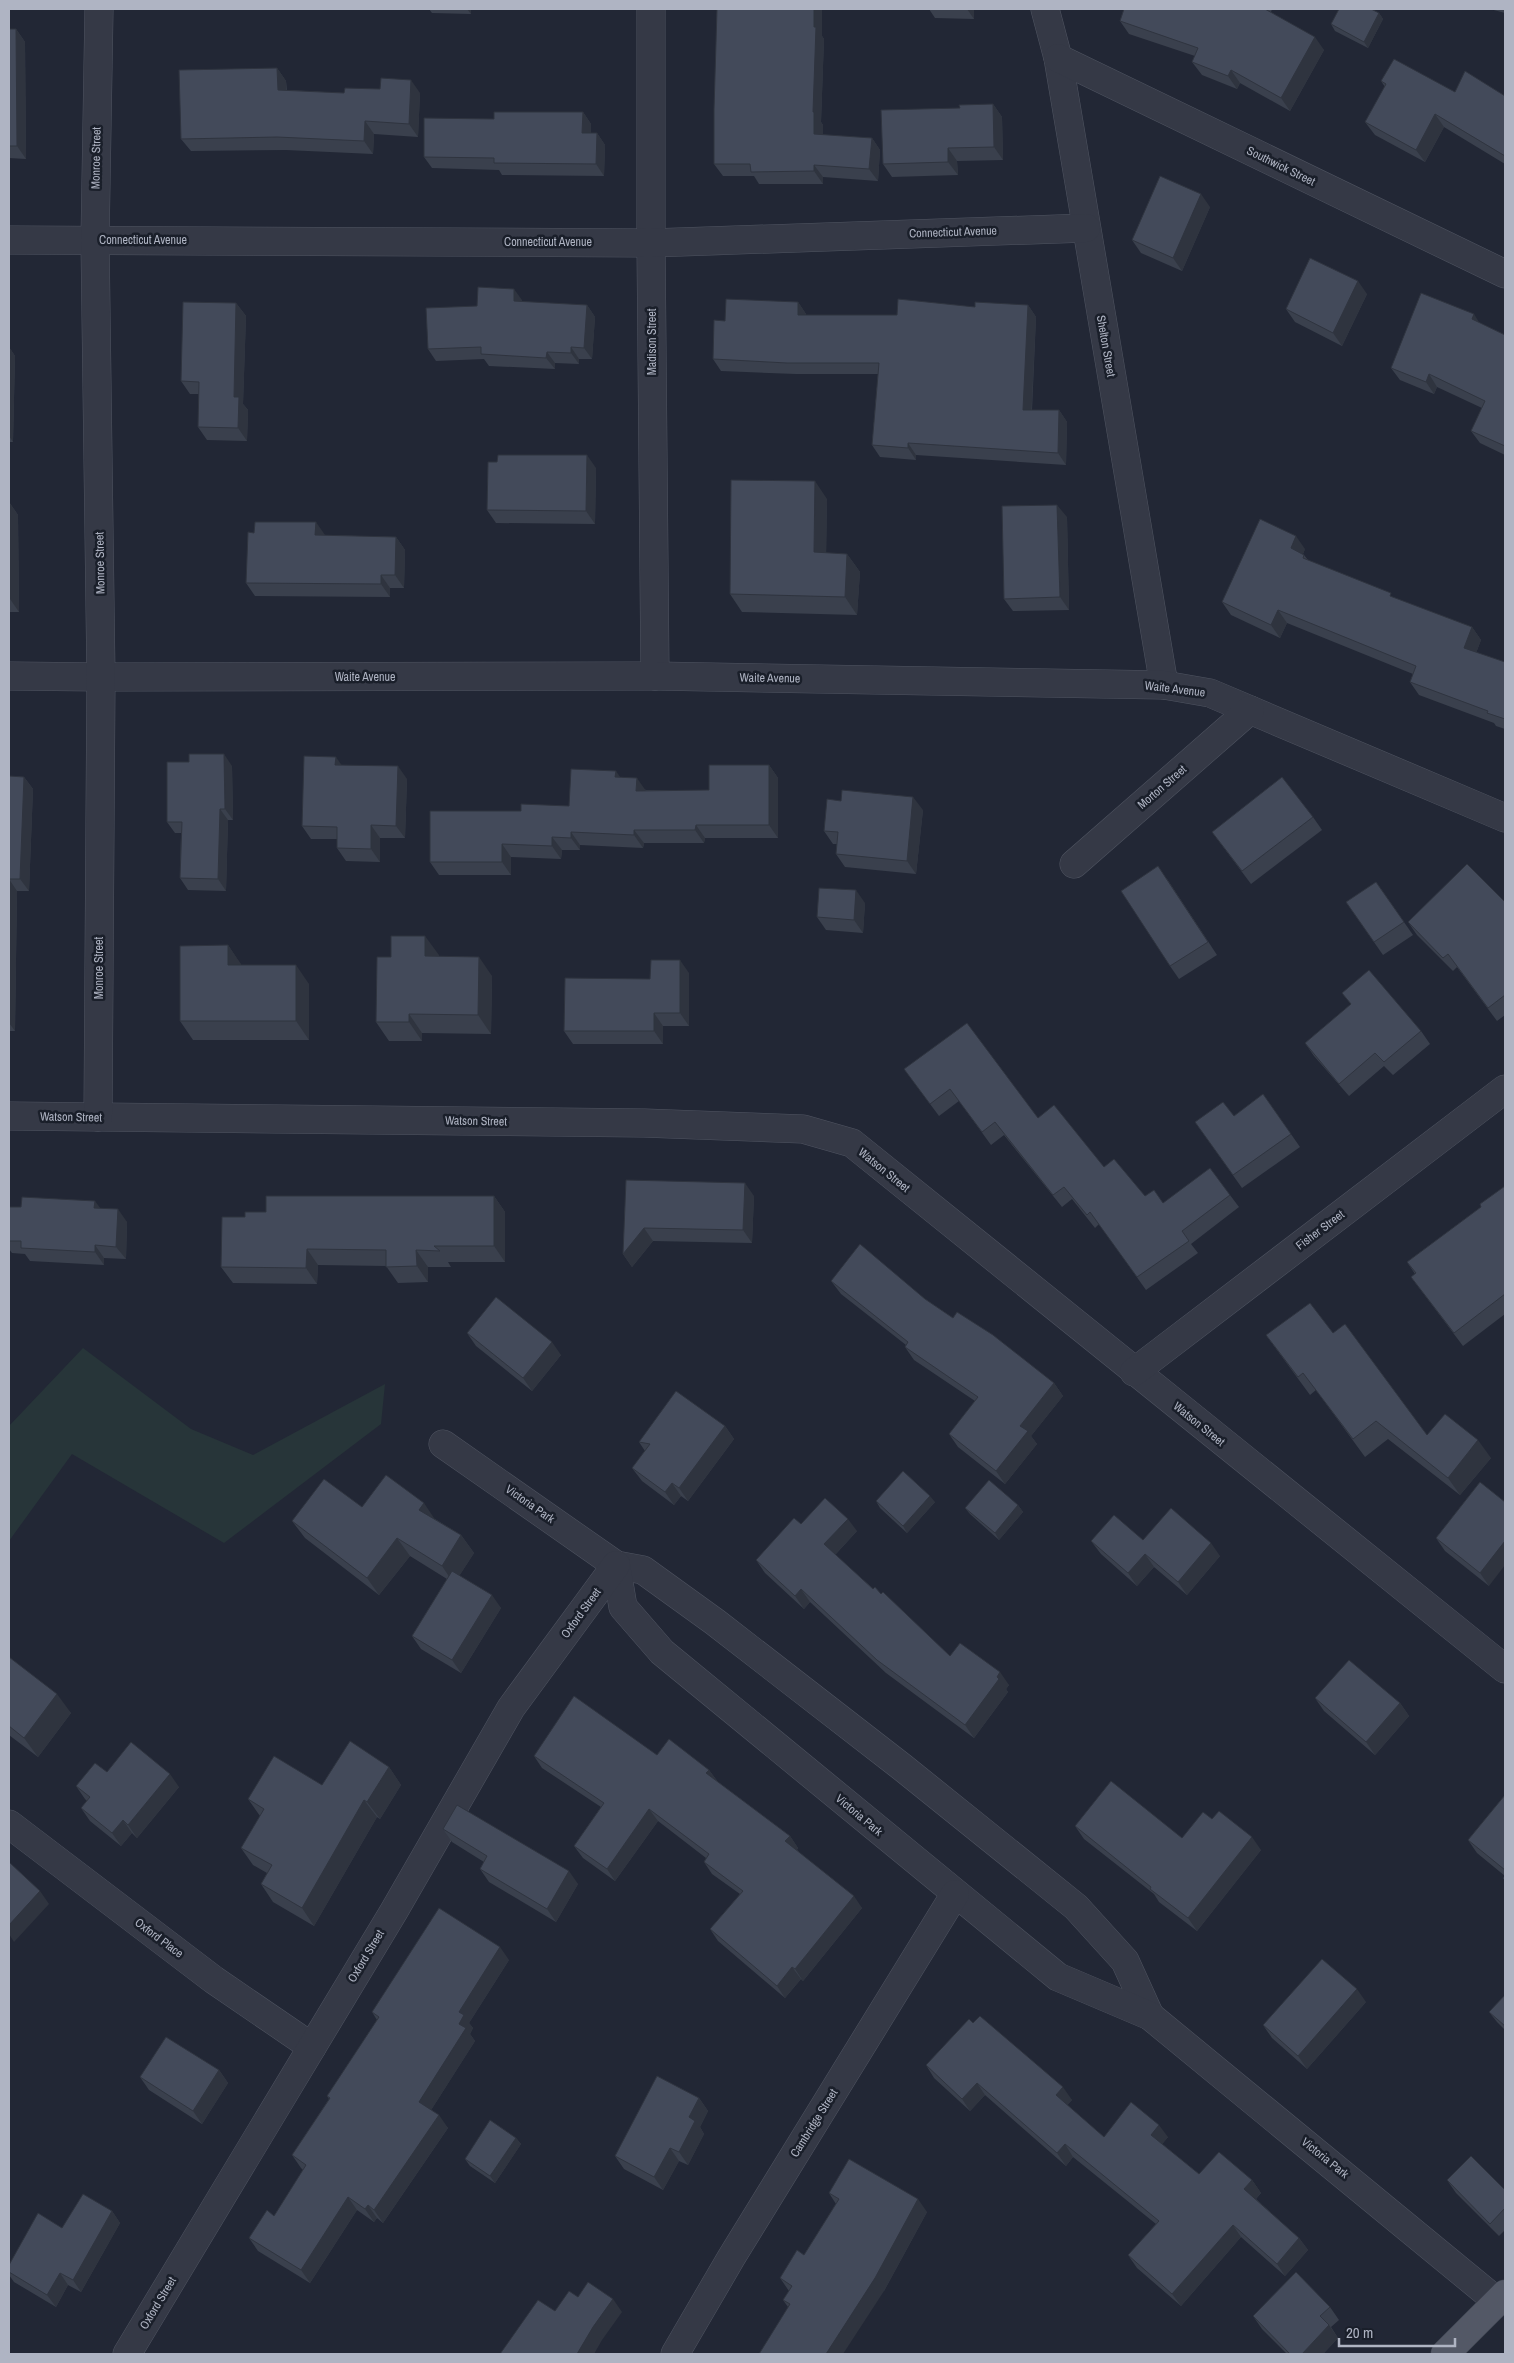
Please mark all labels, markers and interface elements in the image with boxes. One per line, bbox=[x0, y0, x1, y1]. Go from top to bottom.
street label: Monroe Street bbox=[87, 126, 105, 189]
street label: Southwick Street bbox=[1244, 143, 1318, 190]
street label: Connecticut Avenue bbox=[909, 222, 997, 242]
street label: Connecticut Avenue bbox=[99, 232, 187, 248]
street label: Connecticut Avenue bbox=[504, 234, 592, 250]
street label: Madison Street bbox=[644, 308, 660, 375]
street label: Shelton Street bbox=[1093, 314, 1119, 378]
street label: Monroe Street bbox=[91, 531, 109, 594]
street label: Waite Avenue bbox=[335, 669, 395, 685]
street label: Waite Avenue bbox=[739, 669, 801, 687]
street label: Waite Avenue bbox=[1144, 677, 1206, 701]
street label: Morton Street bbox=[1134, 761, 1190, 813]
street label: Monroe Street bbox=[91, 937, 107, 999]
street label: Watson Street bbox=[40, 1108, 102, 1126]
street label: Watson Street bbox=[445, 1112, 507, 1130]
street label: Watson Street bbox=[855, 1144, 913, 1196]
street label: Fisher Street bbox=[1292, 1206, 1348, 1254]
street label: Watson Street bbox=[1170, 1398, 1228, 1450]
street label: Victoria Park bbox=[502, 1481, 558, 1527]
street label: Oxford Street bbox=[557, 1584, 605, 1641]
street label: Victoria Park bbox=[832, 1791, 886, 1839]
street label: Oxford Place bbox=[131, 1914, 187, 1962]
street label: Oxford Street bbox=[344, 1927, 388, 1985]
street label: Cambridge Street bbox=[787, 2086, 842, 2160]
street label: Victoria Park bbox=[1298, 2134, 1352, 2182]
street label: Oxford Street bbox=[136, 2274, 180, 2332]
scale bar bbox=[1339, 2316, 1455, 2348]
text: 20 m bbox=[1346, 2322, 1373, 2343]

